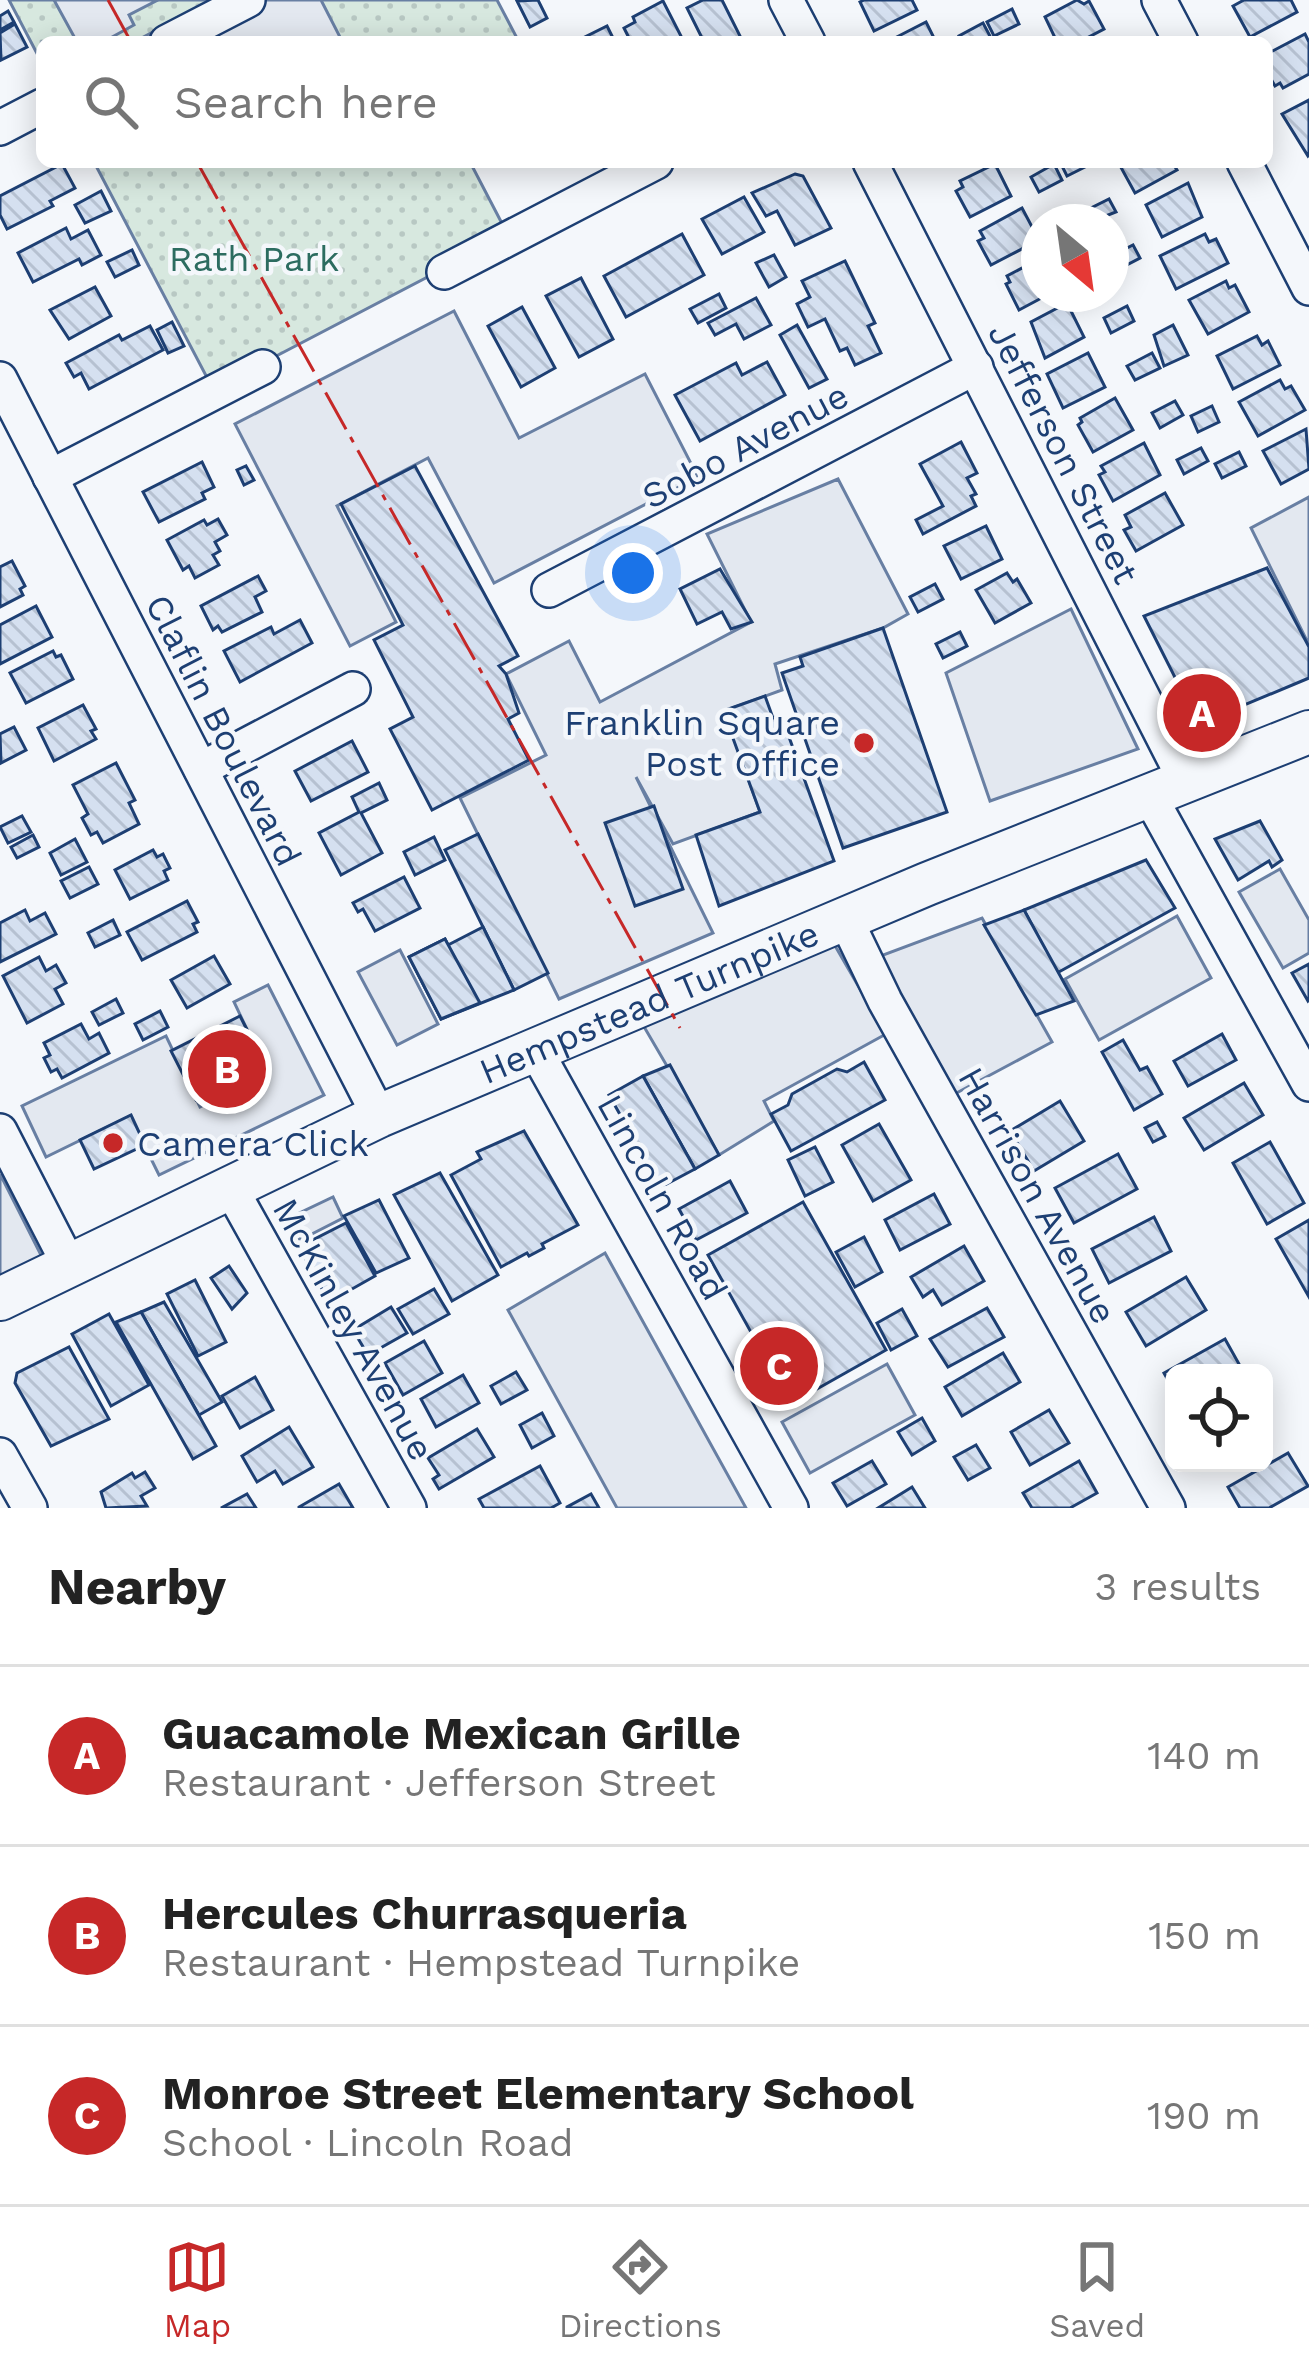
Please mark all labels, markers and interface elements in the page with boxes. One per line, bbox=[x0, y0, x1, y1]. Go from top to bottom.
search box bbox=[36, 36, 1273, 168]
icon: search bbox=[78, 69, 144, 135]
text: Search here bbox=[174, 76, 438, 129]
north arrow bbox=[1021, 204, 1129, 312]
park label: Rath Park bbox=[169, 238, 339, 280]
street label: Jefferson Street bbox=[979, 316, 1147, 591]
street label: Sobo Avenue bbox=[635, 374, 856, 518]
your location bbox=[603, 543, 663, 603]
street label: Claflin Boulevard bbox=[136, 588, 310, 873]
pin: A bbox=[1163, 668, 1241, 758]
place label: Franklin Square Post Office bbox=[564, 702, 840, 785]
marker: Franklin Square Post Office bbox=[851, 730, 877, 756]
street label: Hempstead Turnpike bbox=[473, 912, 825, 1093]
pin: B bbox=[188, 1024, 266, 1114]
street label: Harrison Avenue bbox=[949, 1060, 1125, 1331]
street label: Lincoln Road bbox=[588, 1087, 736, 1308]
place label: Camera Click bbox=[137, 1123, 369, 1165]
marker: Camera Click bbox=[100, 1130, 126, 1156]
street label: McKinley Avenue bbox=[264, 1191, 442, 1468]
pin: C bbox=[740, 1321, 818, 1411]
map controls bbox=[1165, 1364, 1273, 1472]
button: locate bbox=[1165, 1364, 1273, 1472]
text: Nearby bbox=[48, 1557, 226, 1616]
text: 3 results bbox=[1095, 1564, 1261, 1609]
text: Guacamole Mexican Grille bbox=[162, 1707, 741, 1760]
text: A bbox=[74, 1733, 100, 1778]
text: 140 m bbox=[1147, 1733, 1261, 1778]
text: Restaurant · Jefferson Street bbox=[162, 1760, 716, 1805]
text: Hercules Churrasqueria bbox=[162, 1887, 687, 1940]
text: B bbox=[74, 1913, 100, 1958]
text: 150 m bbox=[1148, 1913, 1261, 1958]
text: Restaurant · Hempstead Turnpike bbox=[162, 1940, 800, 1985]
text: Monroe Street Elementary School bbox=[162, 2067, 914, 2120]
text: C bbox=[74, 2093, 100, 2138]
text: 190 m bbox=[1147, 2093, 1261, 2138]
text: School · Lincoln Road bbox=[162, 2120, 573, 2165]
tab: Map bbox=[164, 2234, 231, 2345]
tab: Directions bbox=[559, 2234, 722, 2345]
tab: Saved bbox=[1049, 2234, 1145, 2345]

